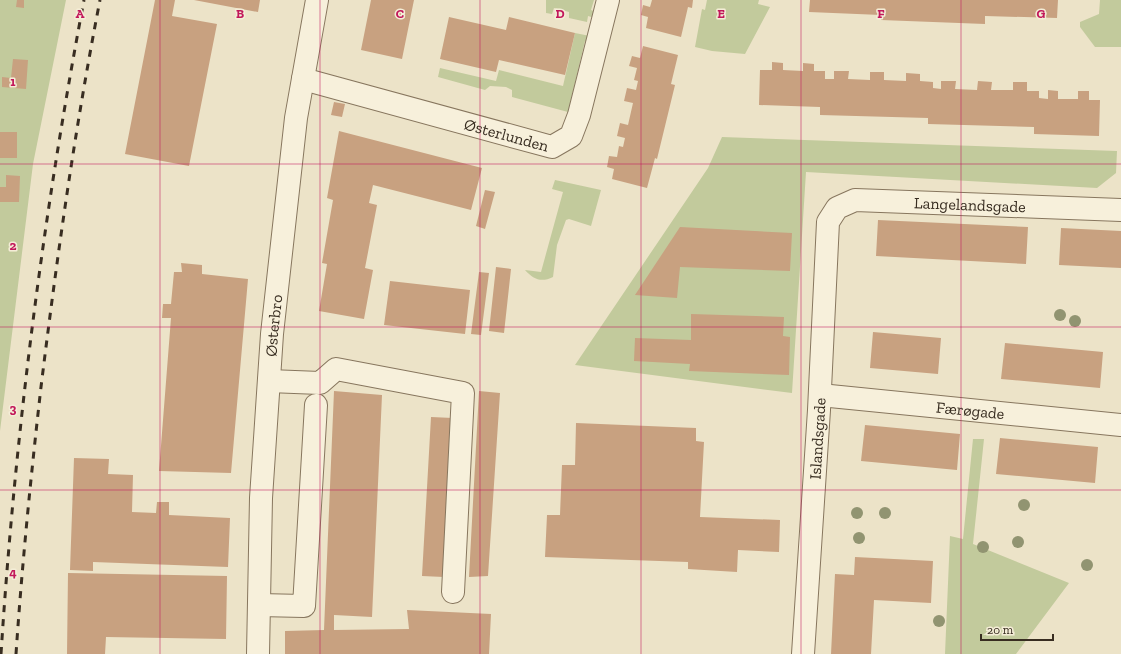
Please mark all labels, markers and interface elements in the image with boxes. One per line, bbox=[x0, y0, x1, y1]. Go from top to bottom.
text: A bbox=[76, 6, 85, 21]
text: B bbox=[236, 6, 244, 21]
text: C bbox=[396, 6, 404, 21]
text: D bbox=[555, 6, 565, 21]
text: E bbox=[717, 6, 725, 21]
text: F bbox=[877, 6, 885, 21]
text: G bbox=[1037, 6, 1046, 21]
text: 1 bbox=[10, 74, 16, 89]
street label: Østerlunden bbox=[462, 114, 552, 156]
street label: Langelandsgade bbox=[914, 193, 1026, 216]
text: 2 bbox=[10, 238, 17, 253]
street label: Østerbro bbox=[262, 293, 286, 357]
street label: Islandsgade bbox=[805, 397, 830, 480]
street label: Færøgade bbox=[935, 398, 1005, 423]
text: 3 bbox=[10, 401, 17, 416]
text: 4 bbox=[9, 565, 17, 580]
scale bar bbox=[981, 616, 1053, 642]
text: 20 m bbox=[987, 623, 1014, 637]

